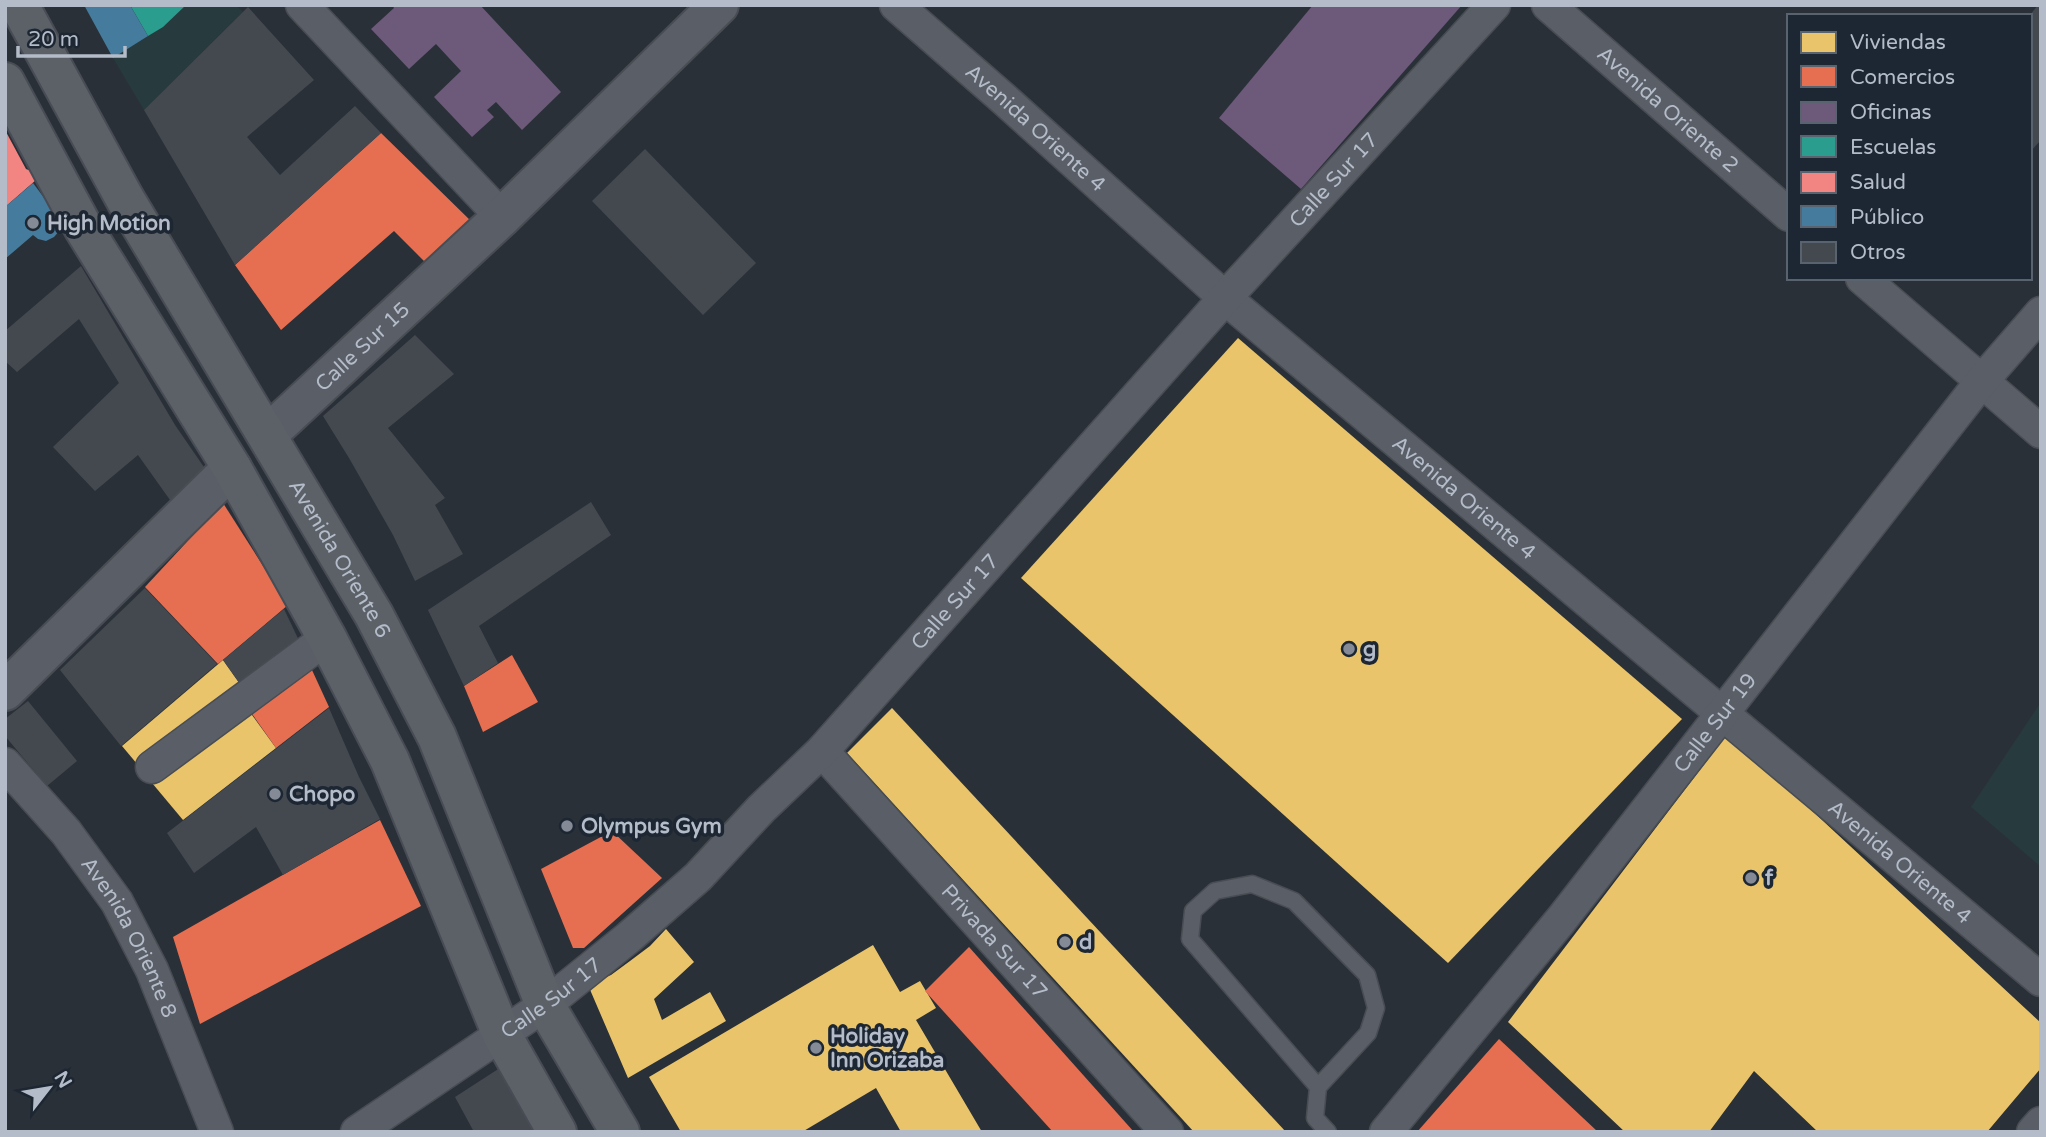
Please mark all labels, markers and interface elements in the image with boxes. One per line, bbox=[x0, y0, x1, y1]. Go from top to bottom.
scale bar bbox=[18, 14, 124, 58]
legend bbox=[1787, 14, 2032, 280]
text: 20 m bbox=[28, 27, 79, 52]
text: Viviendas bbox=[1850, 30, 1946, 55]
street label: Avenida Oriente 2 bbox=[1592, 41, 1743, 178]
street label: Avenida Oriente 4 bbox=[960, 59, 1110, 197]
text: Comercios bbox=[1850, 65, 1955, 90]
text: Oficinas bbox=[1850, 100, 1932, 125]
street label: Calle Sur 17 bbox=[1284, 128, 1384, 233]
text: Escuelas bbox=[1850, 135, 1936, 160]
text: Salud bbox=[1850, 170, 1906, 195]
text: Público bbox=[1850, 205, 1924, 230]
place label: High Motion bbox=[47, 211, 171, 236]
marker: High Motion bbox=[25, 215, 41, 231]
text: Otros bbox=[1850, 240, 1906, 265]
street label: Calle Sur 15 bbox=[310, 297, 415, 397]
street label: Avenida Oriente 4 bbox=[1387, 431, 1540, 565]
street label: Avenida Oriente 6 bbox=[283, 475, 396, 642]
street label: Calle Sur 17 bbox=[906, 549, 1004, 655]
place label: g bbox=[1363, 637, 1376, 662]
marker: g bbox=[1341, 641, 1357, 657]
street label: Calle Sur 19 bbox=[1669, 668, 1762, 778]
place label: Chopo bbox=[289, 782, 355, 807]
marker: Chopo bbox=[267, 786, 283, 802]
street label: Avenida Oriente 4 bbox=[1823, 795, 1976, 929]
place label: Olympus Gym bbox=[581, 814, 722, 839]
marker: Olympus Gym bbox=[559, 818, 575, 834]
street label: Avenida Oriente 8 bbox=[75, 852, 182, 1021]
place label: f bbox=[1765, 866, 1774, 891]
marker: f bbox=[1743, 870, 1759, 886]
street label: Privada Sur 17 bbox=[936, 879, 1052, 1004]
place label: d bbox=[1079, 930, 1092, 955]
marker: d bbox=[1057, 934, 1073, 950]
street label: Calle Sur 17 bbox=[496, 952, 607, 1044]
place label: Holiday Inn Orizaba bbox=[830, 1024, 944, 1073]
marker: Holiday Inn Orizaba bbox=[808, 1040, 824, 1056]
north arrow bbox=[14, 1053, 84, 1123]
text: N bbox=[49, 1068, 76, 1092]

